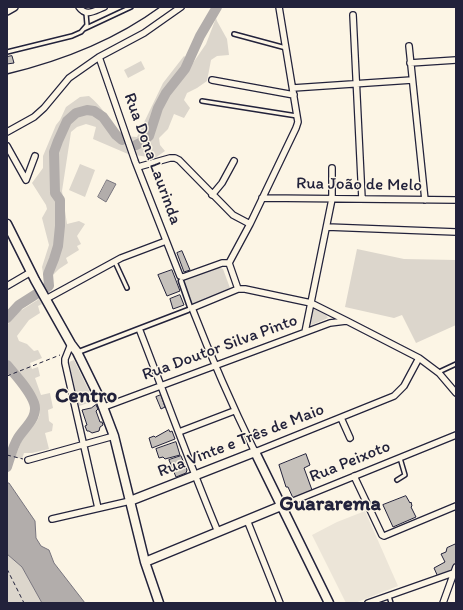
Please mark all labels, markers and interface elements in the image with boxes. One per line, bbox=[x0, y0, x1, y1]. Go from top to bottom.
street label: Rua Dona Laurinda bbox=[119, 90, 185, 228]
street label: Rua João de Melo bbox=[296, 174, 422, 196]
street label: Rua Doutor Silva Pinto bbox=[140, 310, 300, 386]
district label: Centro bbox=[55, 384, 117, 410]
street label: Rua Vinte e Três de Maio bbox=[155, 400, 327, 482]
street label: Rua Peixoto bbox=[306, 437, 394, 487]
district label: Guararema bbox=[279, 492, 381, 518]

